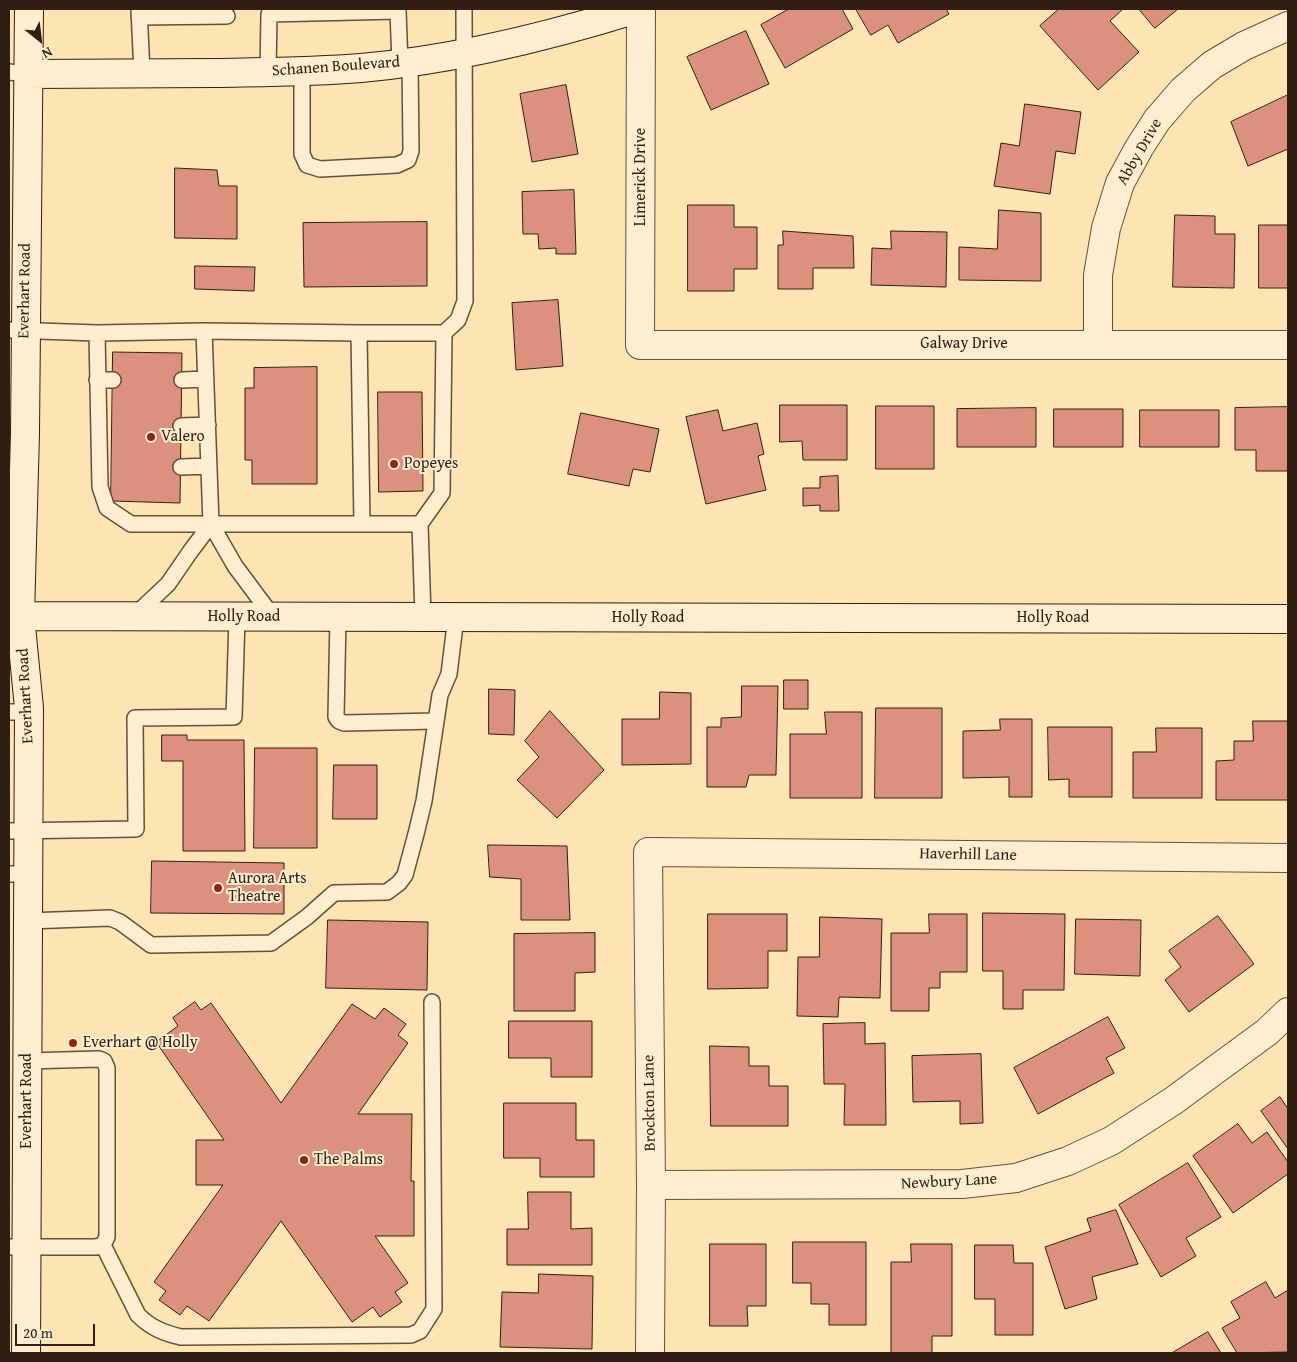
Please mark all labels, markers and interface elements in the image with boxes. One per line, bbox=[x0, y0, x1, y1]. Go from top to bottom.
north arrow bbox=[15, 15, 65, 65]
text: N bbox=[38, 42, 56, 64]
street label: Schanen Boulevard bbox=[271, 53, 401, 81]
street label: Abby Drive bbox=[1113, 115, 1167, 189]
street label: Limerick Drive bbox=[631, 128, 651, 226]
street label: Everhart Road bbox=[15, 243, 35, 339]
street label: Galway Drive bbox=[920, 334, 1008, 354]
place label: Valero bbox=[161, 427, 205, 447]
marker: Valero bbox=[145, 431, 157, 443]
place label: Popeyes bbox=[404, 454, 458, 474]
marker: Popeyes bbox=[388, 458, 400, 470]
street label: Holly Road bbox=[208, 607, 280, 627]
street label: Holly Road bbox=[612, 608, 684, 628]
street label: Holly Road bbox=[1017, 608, 1089, 628]
street label: Everhart Road bbox=[14, 648, 38, 744]
street label: Haverhill Lane bbox=[919, 845, 1017, 865]
place label: Aurora Arts Theatre bbox=[228, 869, 307, 907]
marker: Aurora Arts Theatre bbox=[212, 882, 224, 894]
place label: Everhart @ Holly bbox=[83, 1033, 198, 1053]
marker: Everhart @ Holly bbox=[67, 1037, 79, 1049]
street label: Everhart Road bbox=[17, 1053, 37, 1149]
street label: Brockton Lane bbox=[640, 1054, 660, 1152]
place label: The Palms bbox=[314, 1150, 383, 1170]
marker: The Palms bbox=[298, 1154, 310, 1166]
street label: Newbury Lane bbox=[900, 1170, 998, 1194]
scale bar bbox=[18, 1314, 98, 1346]
text: 20 m bbox=[23, 1322, 53, 1343]

